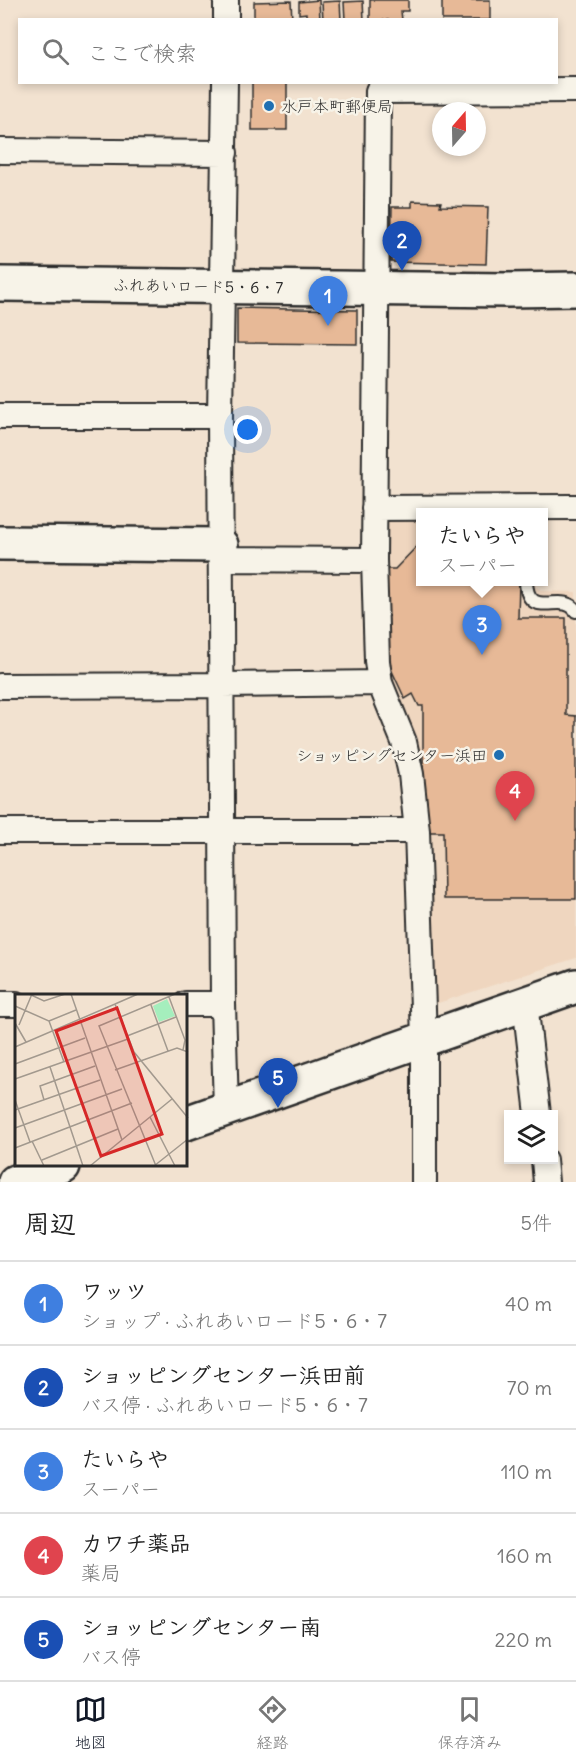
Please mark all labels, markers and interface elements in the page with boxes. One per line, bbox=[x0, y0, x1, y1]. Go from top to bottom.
search box bbox=[18, 18, 558, 84]
icon: search bbox=[39, 35, 72, 68]
text: ここで検索 bbox=[87, 39, 197, 67]
place label: 水戸本町郵便局 bbox=[281, 96, 393, 116]
marker: 水戸本町郵便局 bbox=[262, 99, 276, 113]
north arrow bbox=[432, 102, 486, 156]
pin: 2 bbox=[382, 222, 422, 271]
street label: ふれあいロード5・6・7 bbox=[113, 275, 283, 297]
pin: 1 bbox=[308, 276, 348, 326]
your location bbox=[233, 415, 262, 444]
popup bbox=[416, 508, 548, 586]
text: たいらや bbox=[438, 521, 526, 549]
text: スーパー bbox=[438, 552, 517, 577]
pin: 3 bbox=[462, 606, 502, 655]
place label: ショッピングセンター浜田 bbox=[296, 745, 487, 765]
marker: ショッピングセンター浜田 bbox=[492, 748, 506, 762]
pin: 4 bbox=[496, 772, 534, 821]
inset map bbox=[15, 994, 188, 1167]
pin: 5 bbox=[258, 1058, 298, 1108]
map controls bbox=[504, 1110, 558, 1164]
button: layers bbox=[504, 1110, 558, 1164]
text: 周辺 bbox=[24, 1207, 76, 1240]
text: 5件 bbox=[521, 1210, 552, 1235]
text: ワッツ bbox=[81, 1277, 147, 1305]
text: 1 bbox=[40, 1291, 47, 1316]
text: 40 m bbox=[505, 1291, 552, 1316]
text: ショップ · ふれあいロード5・6・7 bbox=[81, 1308, 387, 1333]
text: ショッピングセンター浜田前 bbox=[81, 1361, 365, 1389]
text: 2 bbox=[38, 1375, 49, 1400]
text: 70 m bbox=[507, 1375, 552, 1400]
text: バス停 · ふれあいロード5・6・7 bbox=[81, 1392, 368, 1417]
text: たいらや bbox=[81, 1445, 169, 1473]
text: 3 bbox=[38, 1459, 49, 1484]
text: 110 m bbox=[501, 1459, 552, 1484]
text: スーパー bbox=[81, 1476, 160, 1501]
text: カワチ薬品 bbox=[81, 1529, 191, 1557]
text: 4 bbox=[38, 1543, 49, 1568]
text: 160 m bbox=[497, 1543, 552, 1568]
text: 薬局 bbox=[81, 1560, 121, 1585]
text: ショッピングセンター南 bbox=[81, 1613, 321, 1641]
text: 5 bbox=[38, 1627, 49, 1652]
text: 220 m bbox=[495, 1627, 552, 1652]
text: バス停 bbox=[81, 1644, 141, 1669]
tab: 地図 bbox=[74, 1693, 107, 1753]
tab: 経路 bbox=[256, 1693, 289, 1753]
tab: 保存済み bbox=[438, 1693, 502, 1753]

